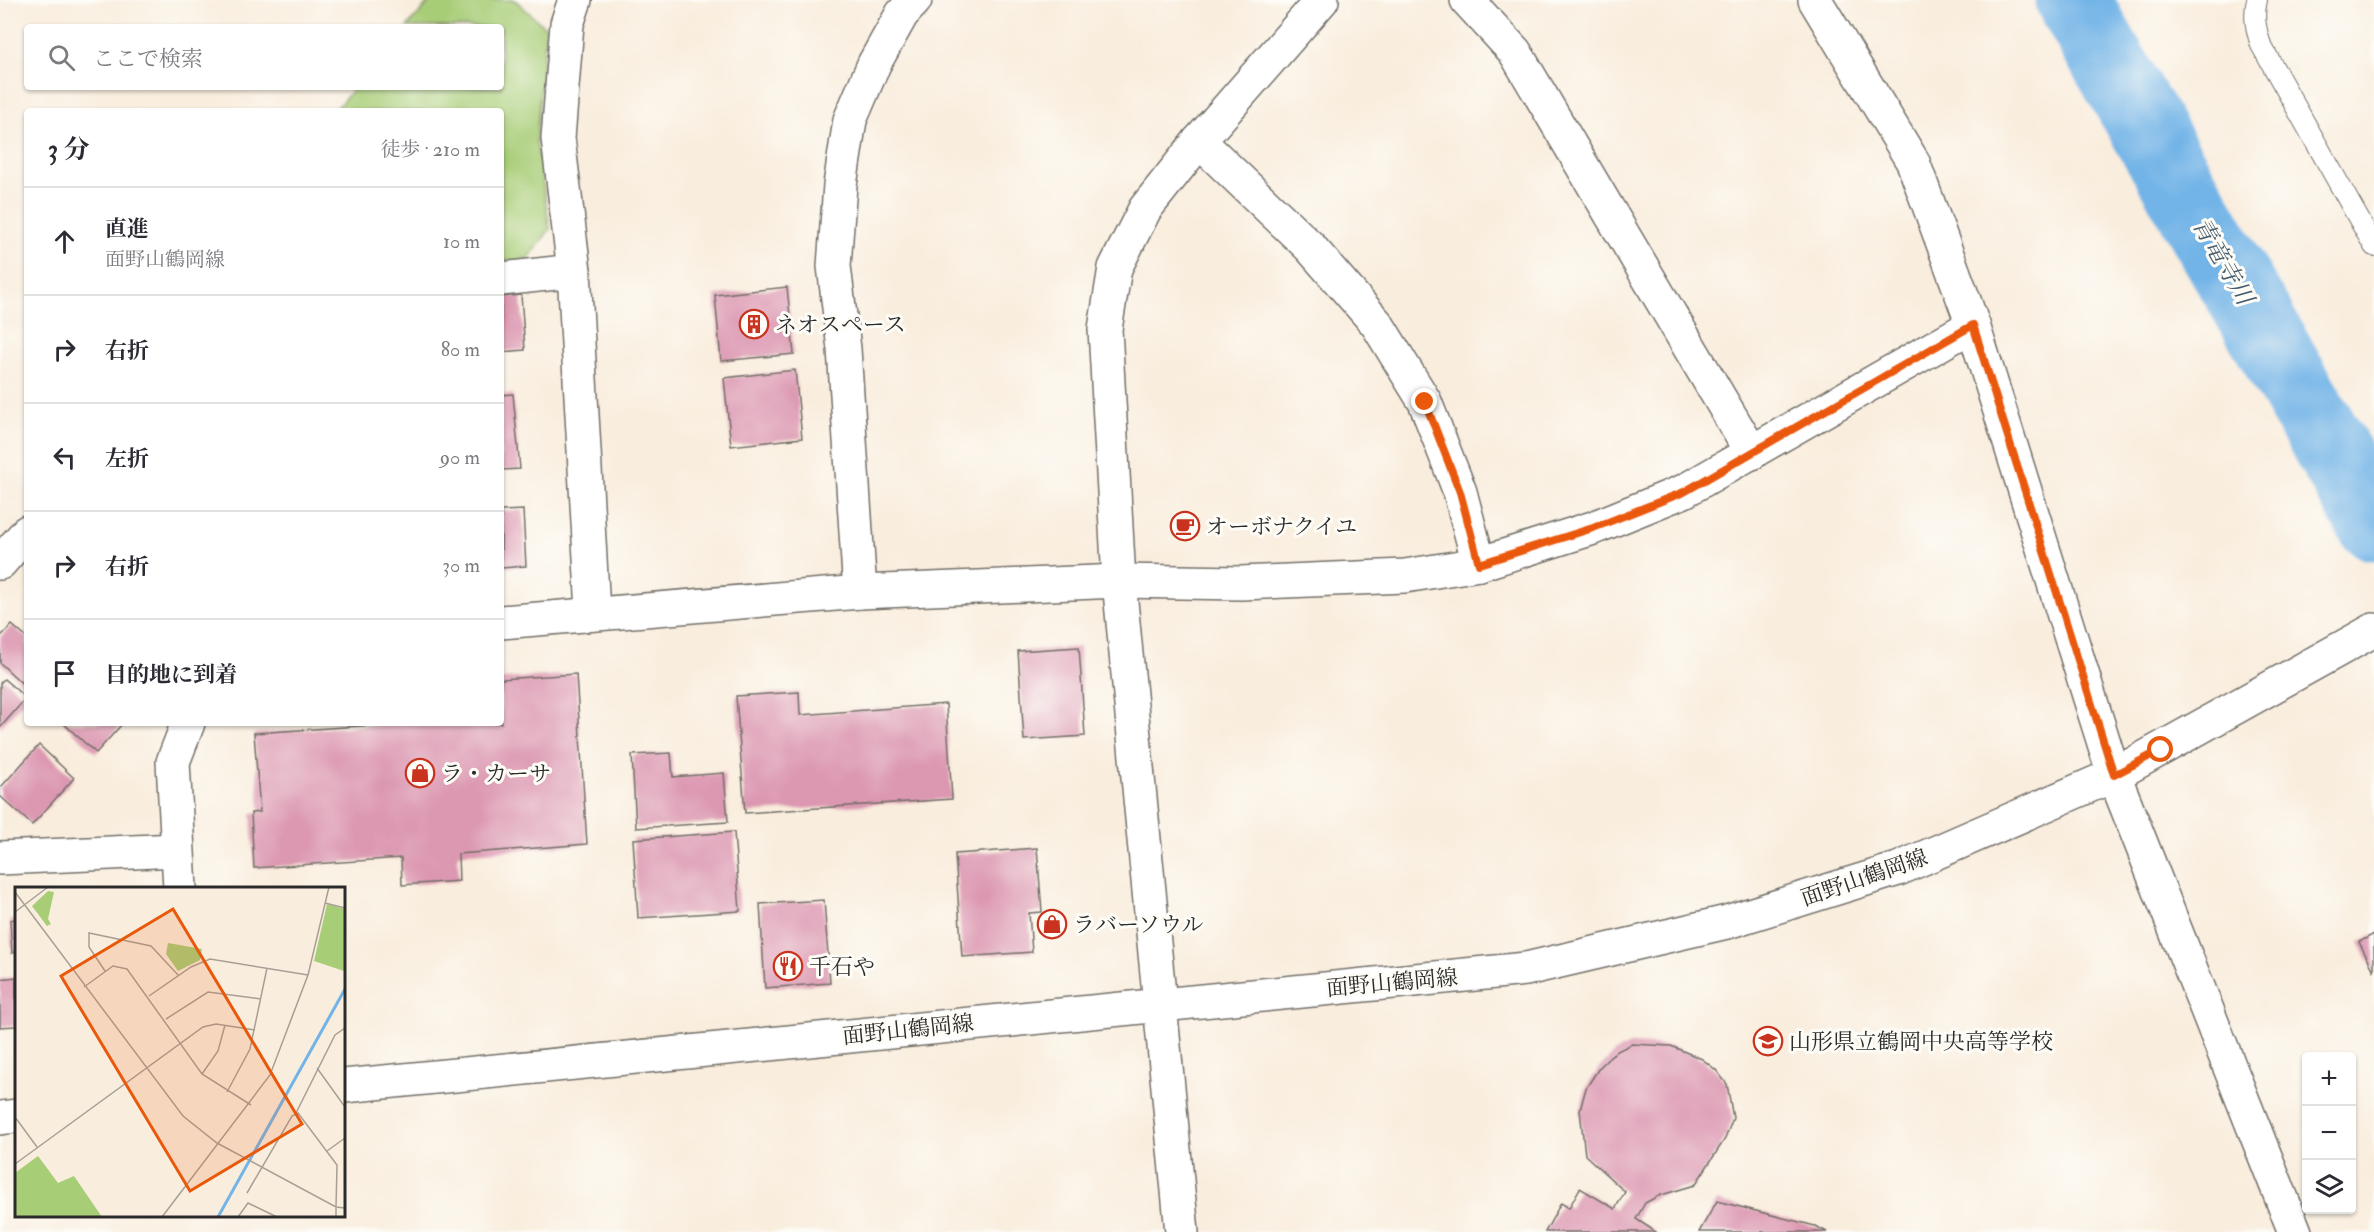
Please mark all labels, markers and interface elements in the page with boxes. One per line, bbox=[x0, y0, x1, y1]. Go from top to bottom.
search box bbox=[24, 24, 504, 90]
icon: search bbox=[45, 41, 78, 74]
text: ここで検索 bbox=[93, 45, 203, 73]
text: 3 分 bbox=[48, 134, 89, 166]
text: 徒歩 · 210 m bbox=[381, 137, 480, 162]
water label: 青竜寺川 bbox=[2185, 212, 2261, 313]
text: 直進 bbox=[105, 215, 149, 243]
icon: ahead bbox=[48, 225, 81, 258]
text: 10 m bbox=[443, 229, 480, 254]
text: 面野山鶴岡線 bbox=[105, 247, 225, 272]
building icon: ネオスペース bbox=[738, 308, 770, 340]
place label: ネオスペース bbox=[775, 311, 906, 339]
icon: right bbox=[48, 333, 81, 366]
text: 右折 bbox=[105, 337, 149, 365]
text: 80 m bbox=[441, 337, 480, 362]
route end bbox=[1411, 388, 1437, 414]
icon: left bbox=[48, 441, 81, 474]
text: 左折 bbox=[105, 445, 149, 473]
text: 90 m bbox=[440, 445, 480, 470]
cafe icon: オーボナクイユ bbox=[1169, 510, 1201, 542]
place label: オーボナクイユ bbox=[1206, 513, 1357, 541]
icon: right bbox=[48, 549, 81, 582]
text: 右折 bbox=[105, 553, 149, 581]
text: 30 m bbox=[442, 553, 480, 578]
icon: arrive bbox=[48, 657, 81, 690]
text: 目的地に到着 bbox=[105, 661, 237, 689]
route start bbox=[2147, 736, 2173, 762]
shop icon: ラ・カーサ bbox=[404, 757, 436, 789]
place label: ラ・カーサ bbox=[441, 760, 551, 788]
street label: 面野山鶴岡線 bbox=[1797, 843, 1931, 913]
inset map bbox=[15, 887, 345, 1217]
shop icon: ラバーソウル bbox=[1036, 908, 1068, 940]
place label: ラバーソウル bbox=[1073, 911, 1203, 939]
restaurant icon: 千石や bbox=[772, 950, 804, 982]
place label: 千石や bbox=[809, 953, 875, 981]
street label: 面野山鶴岡線 bbox=[1325, 963, 1459, 1003]
street label: 面野山鶴岡線 bbox=[841, 1009, 975, 1051]
school or university icon: 山形県立鶴岡中央高等学校 bbox=[1752, 1025, 1784, 1057]
place label: 山形県立鶴岡中央高等学校 bbox=[1789, 1028, 2053, 1056]
map controls bbox=[2302, 1052, 2356, 1214]
button: + bbox=[2302, 1052, 2356, 1106]
button: − bbox=[2302, 1106, 2356, 1160]
button: layers bbox=[2302, 1160, 2356, 1214]

